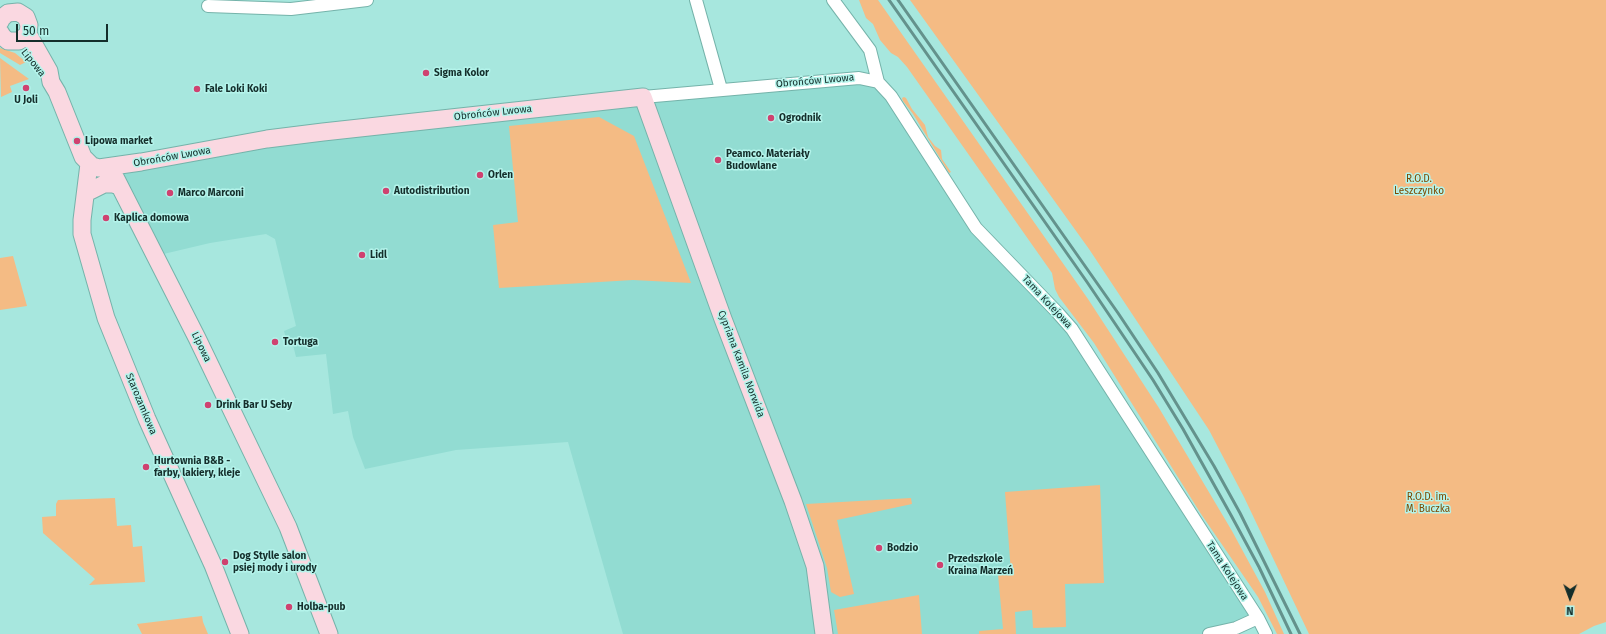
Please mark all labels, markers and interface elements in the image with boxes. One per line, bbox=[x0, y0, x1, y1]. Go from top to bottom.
scale bar bbox=[18, 16, 110, 42]
text: 50 m bbox=[23, 24, 49, 38]
street label: Lipowa bbox=[18, 47, 48, 79]
place label: Sigma Kolor bbox=[434, 67, 489, 79]
marker: Sigma Kolor bbox=[421, 68, 431, 78]
street label: Obrońców Lwowa bbox=[775, 72, 855, 90]
marker: U Joli bbox=[21, 83, 31, 93]
place label: Fale Loki Koki bbox=[205, 83, 267, 95]
marker: Fale Loki Koki bbox=[192, 84, 202, 94]
place label: U Joli bbox=[14, 94, 38, 106]
street label: Obrońców Lwowa bbox=[453, 103, 533, 123]
place label: Ogrodnik bbox=[779, 112, 821, 124]
marker: Ogrodnik bbox=[766, 113, 776, 123]
place label: Lipowa market bbox=[85, 135, 153, 147]
marker: Lipowa market bbox=[72, 136, 82, 146]
street label: Obrońców Lwowa bbox=[132, 144, 212, 170]
place label: Peamco. Materiały Budowlane bbox=[726, 148, 810, 172]
marker: Peamco. Materiały Budowlane bbox=[713, 155, 723, 165]
place label: Orlen bbox=[488, 169, 513, 181]
marker: Orlen bbox=[475, 170, 485, 180]
park label: R.O.D. Leszczynko bbox=[1394, 173, 1444, 196]
place label: Autodistribution bbox=[394, 185, 469, 197]
marker: Autodistribution bbox=[381, 186, 391, 196]
place label: Marco Marconi bbox=[178, 187, 244, 199]
marker: Marco Marconi bbox=[165, 188, 175, 198]
place label: Kaplica domowa bbox=[114, 212, 189, 224]
marker: Kaplica domowa bbox=[101, 213, 111, 223]
place label: Lidl bbox=[370, 249, 387, 261]
marker: Lidl bbox=[357, 250, 367, 260]
street label: Tama Kolejowa bbox=[1019, 273, 1075, 331]
street label: Cypriana Kamila Norwida bbox=[715, 309, 767, 419]
street label: Lipowa bbox=[189, 330, 213, 364]
place label: Tortuga bbox=[283, 336, 318, 348]
marker: Tortuga bbox=[270, 337, 280, 347]
street label: Starozamkowa bbox=[123, 372, 159, 436]
place label: Drink Bar U Seby bbox=[216, 399, 292, 411]
marker: Drink Bar U Seby bbox=[203, 400, 213, 410]
place label: Hurtownia B&B - farby, lakiery, kleje bbox=[154, 455, 240, 478]
marker: Hurtownia B&B - farby, lakiery, kleje bbox=[141, 462, 151, 472]
park label: R.O.D. im. M. Buczka bbox=[1406, 491, 1450, 514]
street label: Tama Kolejowa bbox=[1203, 539, 1251, 603]
place label: Bodzio bbox=[887, 542, 918, 554]
marker: Bodzio bbox=[874, 543, 884, 553]
place label: Dog Stylle salon psiej mody i urody bbox=[233, 550, 317, 574]
place label: Przedszkole Kraina Marzeń bbox=[948, 553, 1013, 576]
marker: Dog Stylle salon psiej mody i urody bbox=[220, 557, 230, 567]
marker: Przedszkole Kraina Marzeń bbox=[935, 560, 945, 570]
north arrow bbox=[1550, 578, 1590, 618]
place label: Holba-pub bbox=[297, 601, 345, 613]
marker: Holba-pub bbox=[284, 602, 294, 612]
text: N bbox=[1566, 604, 1574, 617]

